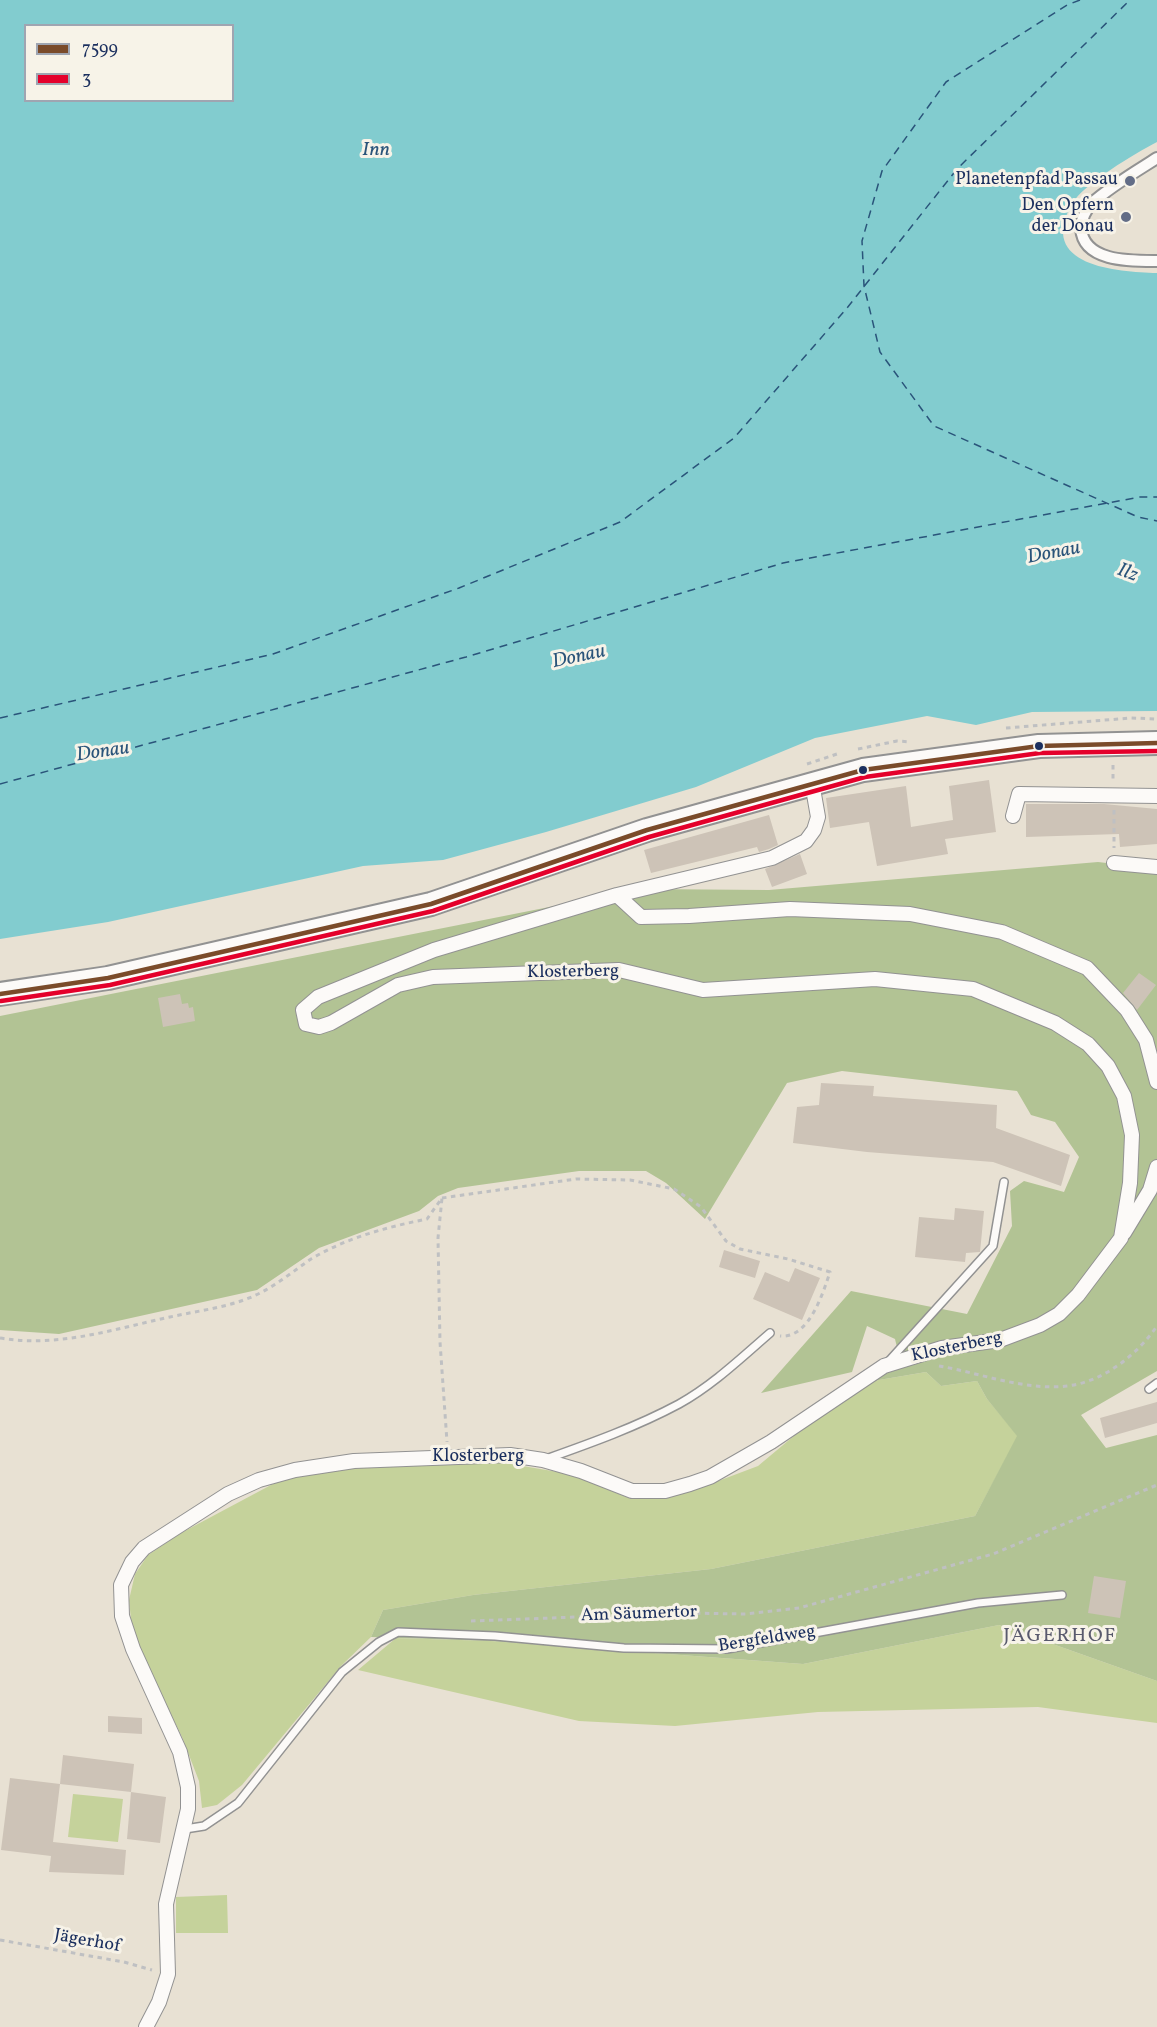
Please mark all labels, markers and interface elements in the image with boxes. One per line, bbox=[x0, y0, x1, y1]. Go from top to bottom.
legend bbox=[24, 24, 234, 102]
text: 7599 bbox=[82, 37, 118, 62]
text: 3 bbox=[82, 67, 91, 92]
water label: Inn bbox=[362, 139, 390, 163]
place label: Planetenpfad Passau bbox=[955, 170, 1118, 192]
marker: Planetenpfad Passau bbox=[1123, 174, 1137, 188]
place label: Den Opfern der Donau bbox=[1022, 196, 1114, 238]
marker: Den Opfern der Donau bbox=[1119, 210, 1133, 224]
water label: Donau bbox=[1025, 537, 1083, 571]
water label: Ilz bbox=[1113, 559, 1141, 589]
water label: Donau bbox=[550, 641, 608, 675]
water label: Donau bbox=[75, 737, 131, 769]
unlabelled marker bbox=[1033, 740, 1045, 752]
unlabelled marker bbox=[857, 764, 869, 776]
street label: Klosterberg bbox=[527, 961, 619, 985]
street label: Klosterberg bbox=[910, 1328, 1004, 1368]
street label: Klosterberg bbox=[432, 1447, 524, 1469]
street label: Am Säumertor bbox=[580, 1602, 698, 1628]
street label: Bergfeldweg bbox=[717, 1622, 817, 1658]
district label: JÄGERHOF bbox=[1003, 1625, 1117, 1649]
street label: Jägerhof bbox=[52, 1926, 122, 1958]

